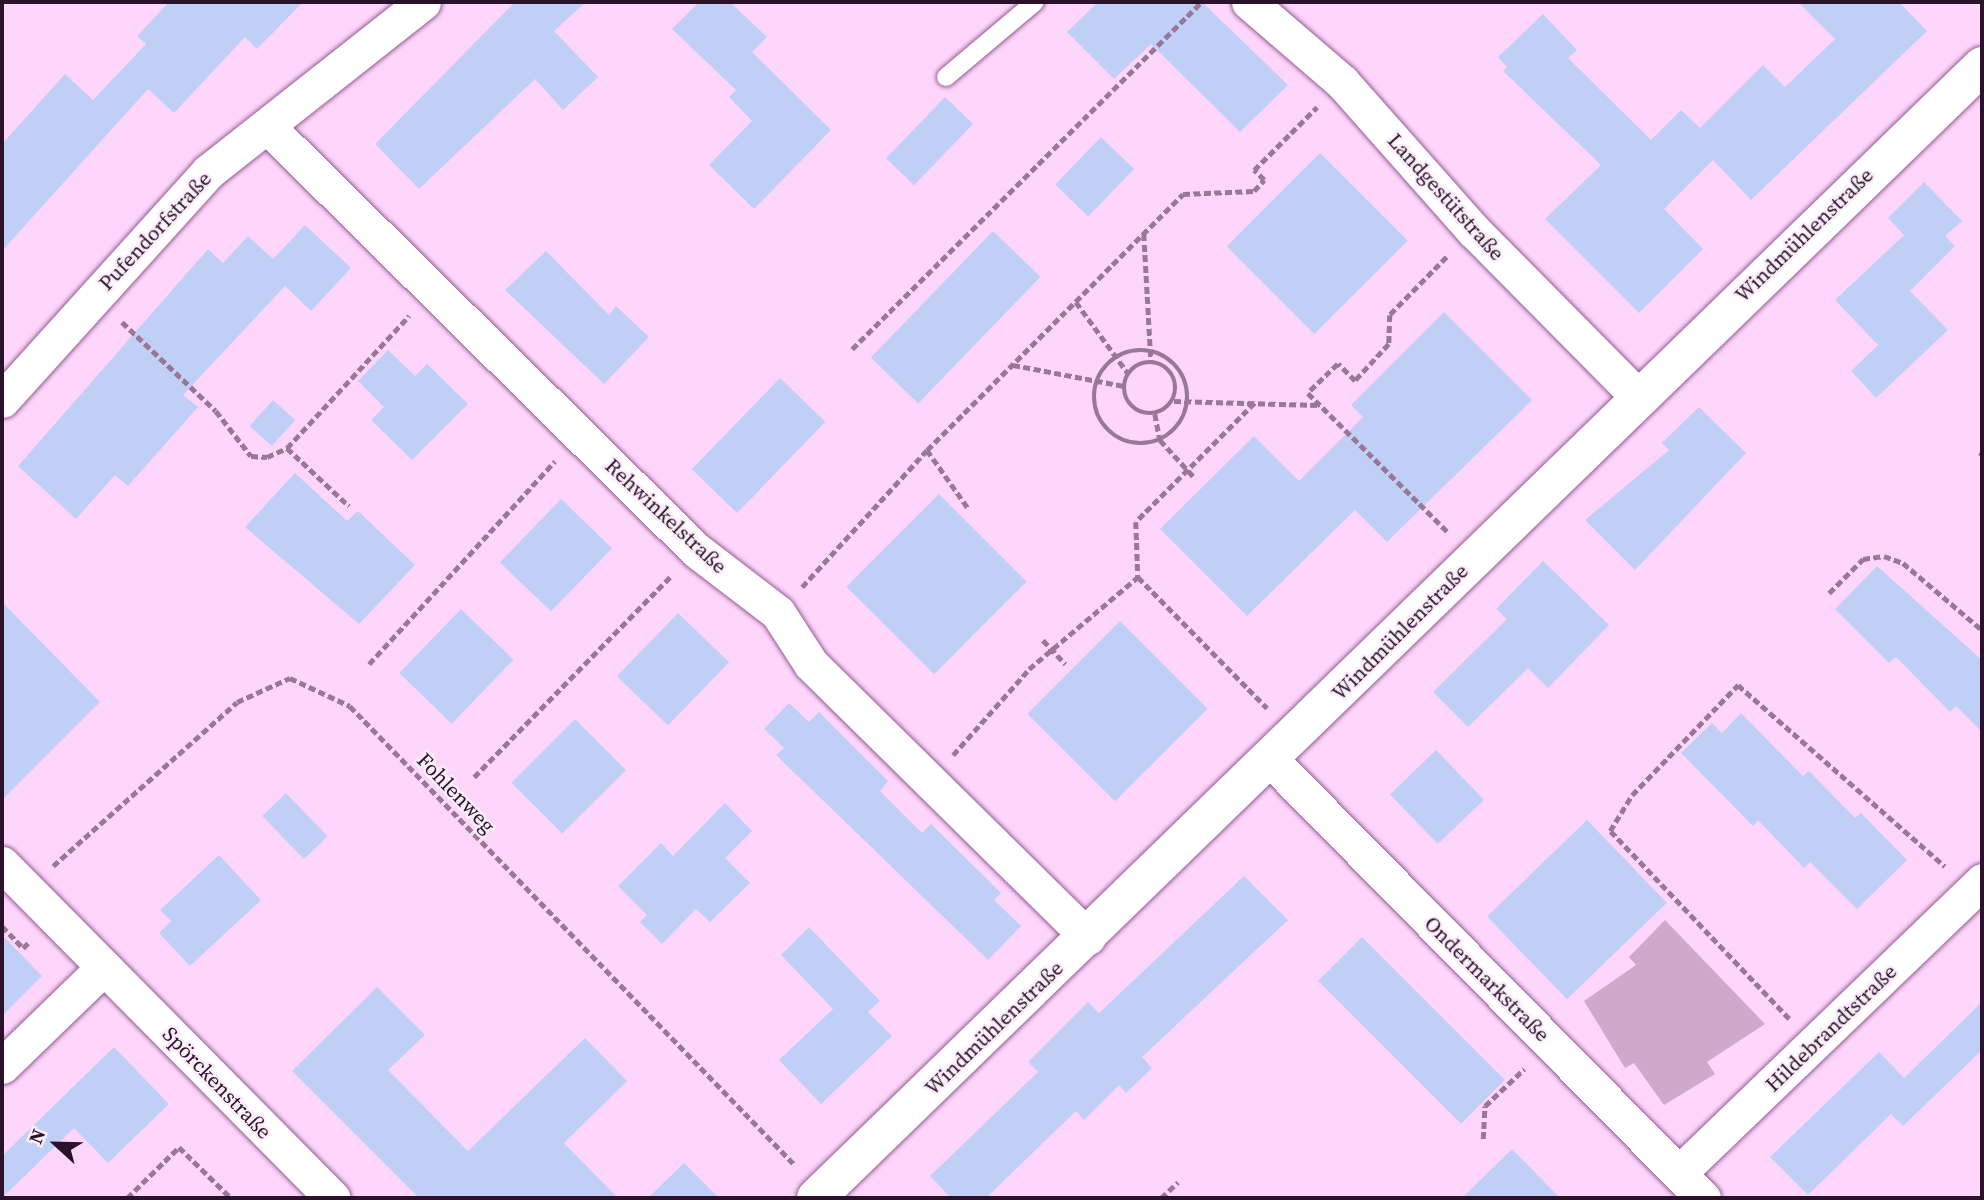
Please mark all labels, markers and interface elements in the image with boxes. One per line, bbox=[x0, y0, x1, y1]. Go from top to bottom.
street label: Landgestütstraße bbox=[1382, 128, 1510, 266]
street label: Windmühlenstraße bbox=[1730, 163, 1878, 307]
street label: Pufendorfstraße bbox=[93, 166, 217, 296]
street label: Rehwinkelstraße bbox=[600, 453, 732, 579]
street label: Windmühlenstraße bbox=[1327, 559, 1473, 705]
street label: Fohlenweg bbox=[412, 748, 500, 838]
street label: Ondermarkstraße bbox=[1419, 911, 1555, 1047]
street label: Windmühlenstraße bbox=[920, 956, 1068, 1100]
street label: Hildebrandtstraße bbox=[1760, 959, 1902, 1097]
street label: Spörckenstraße bbox=[157, 1022, 277, 1144]
north arrow bbox=[21, 1109, 91, 1179]
text: N bbox=[22, 1125, 51, 1147]

